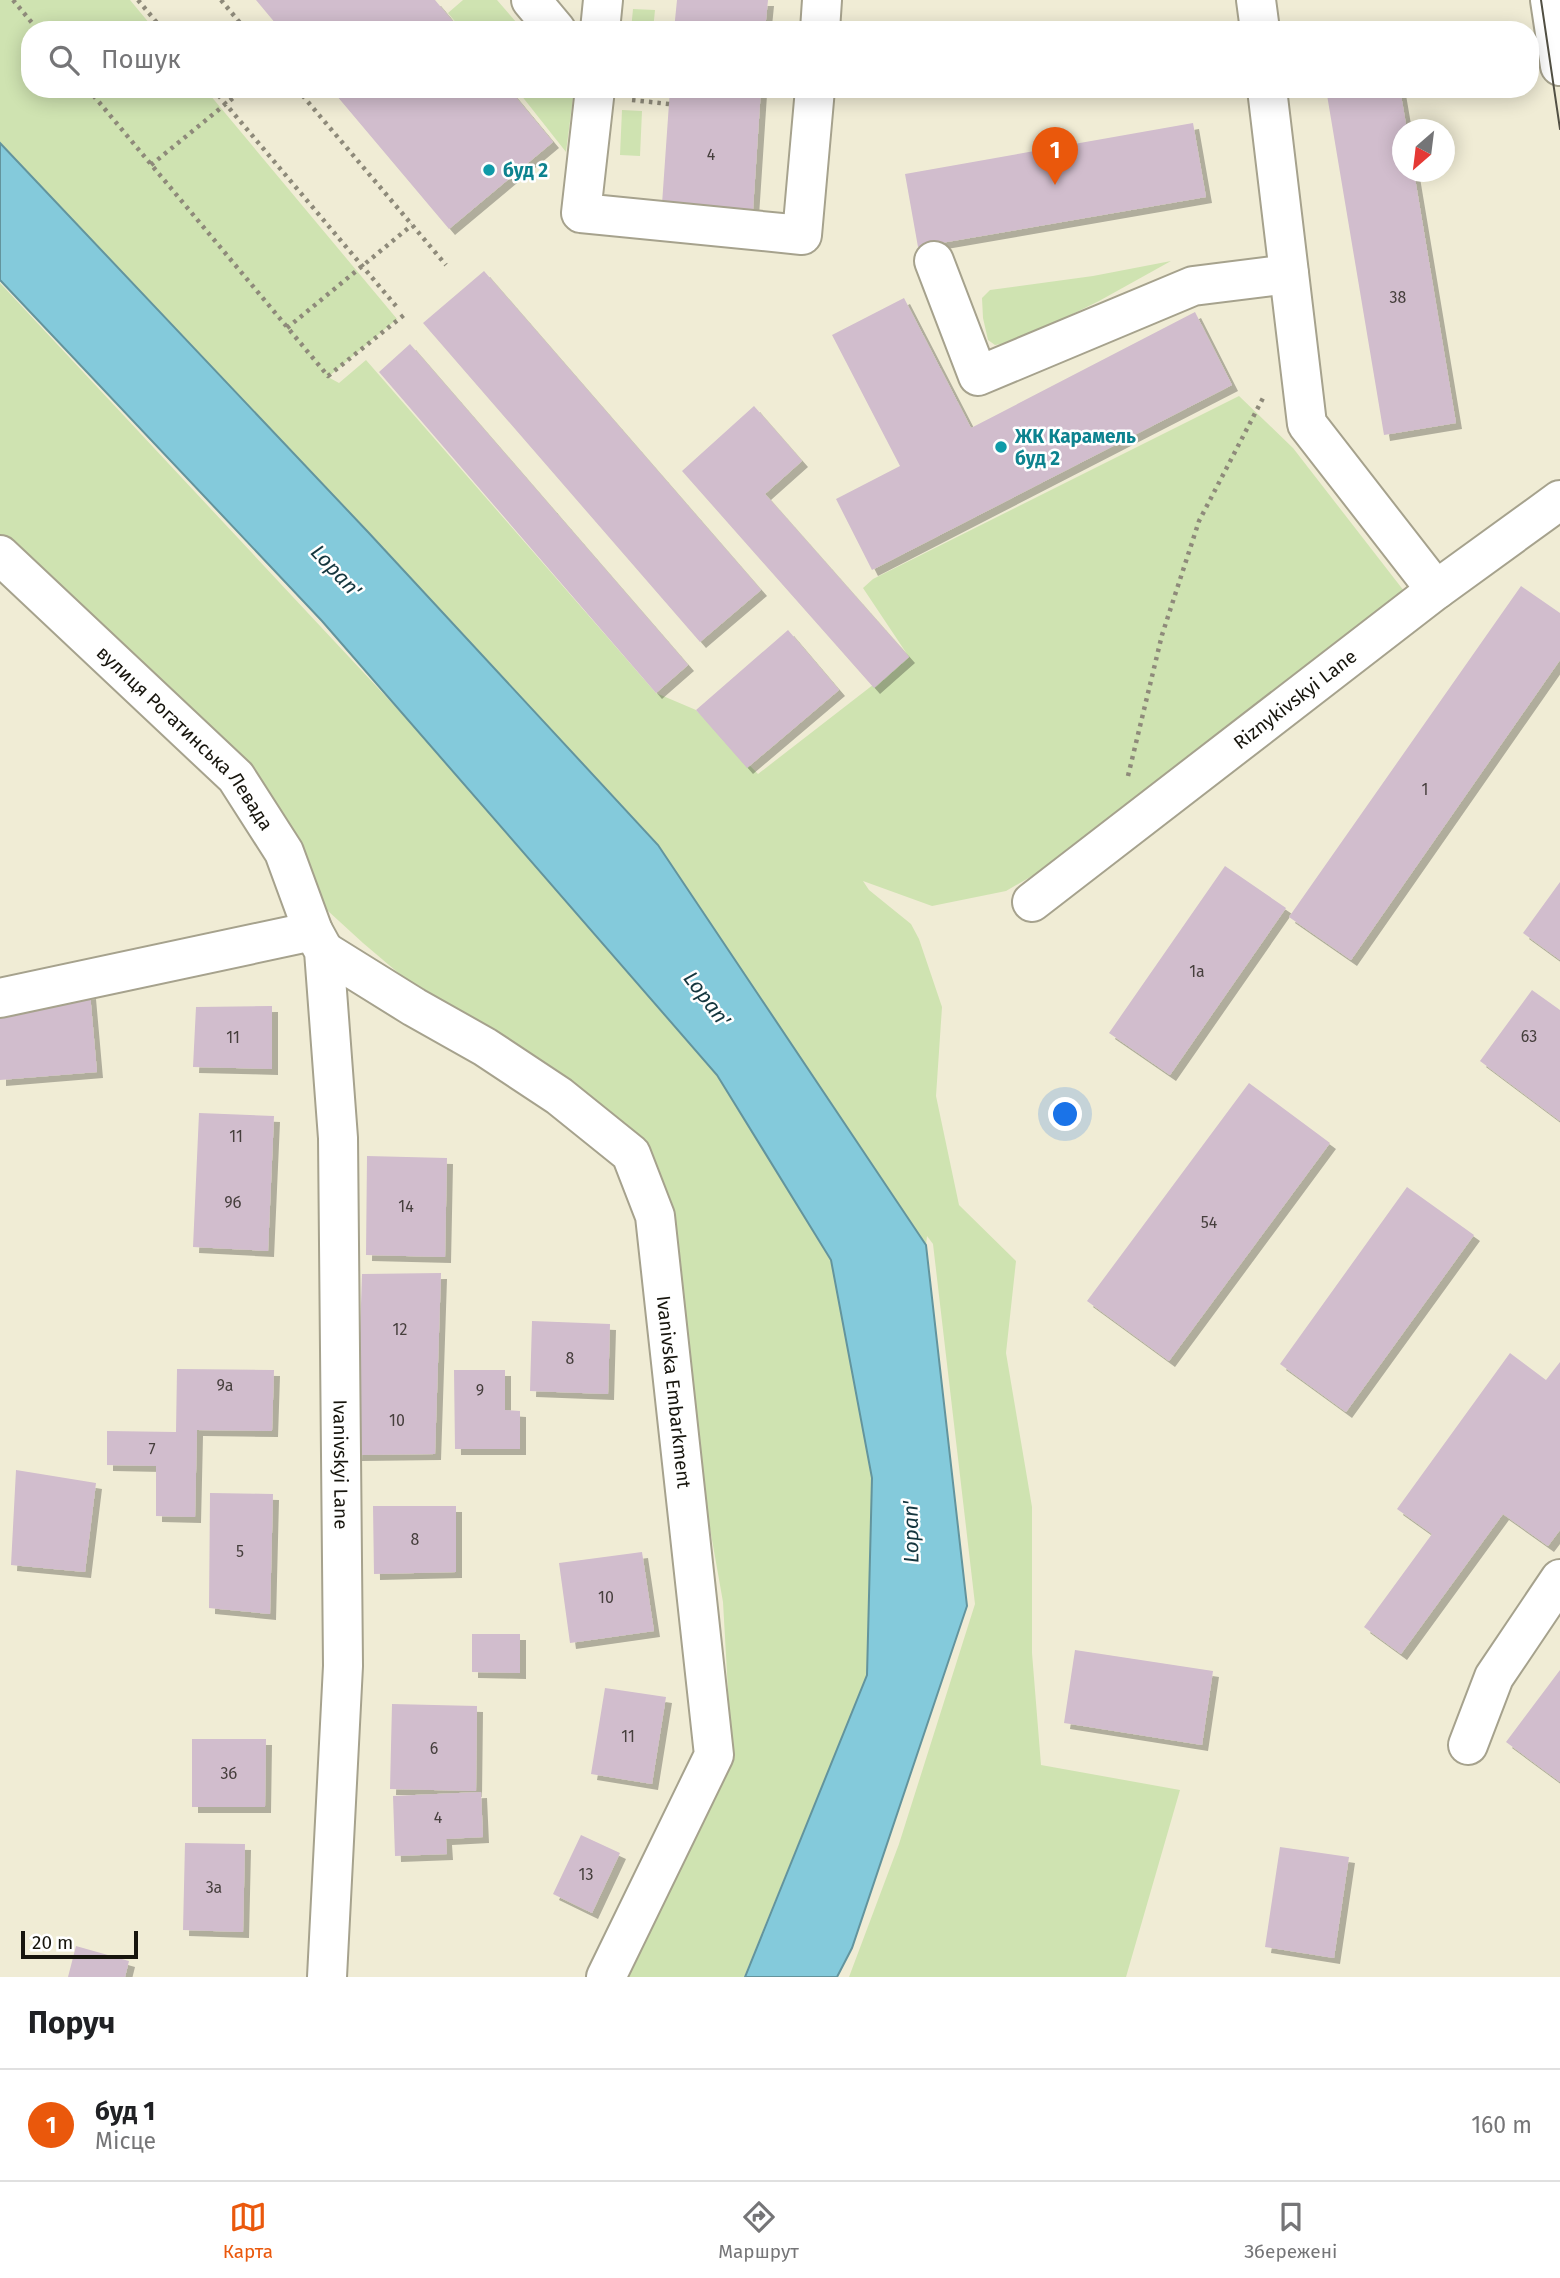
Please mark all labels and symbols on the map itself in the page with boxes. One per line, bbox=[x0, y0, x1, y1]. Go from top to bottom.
north arrow bbox=[1392, 119, 1455, 182]
pin: 1 bbox=[1032, 127, 1078, 185]
house number: 4 bbox=[707, 145, 716, 164]
place label: буд 2 bbox=[503, 159, 548, 182]
marker: буд 2 bbox=[481, 162, 497, 178]
house number: 38 bbox=[1390, 288, 1407, 307]
place label: ЖК Карамель буд 2 bbox=[1014, 425, 1136, 470]
marker: ЖК Карамель буд 2 bbox=[993, 439, 1009, 455]
water label: Lopan' bbox=[305, 539, 367, 603]
street label: вулиця Рогатинська Левада bbox=[92, 641, 278, 834]
street label: Riznykivskyi Lane bbox=[1229, 644, 1361, 754]
house number: 1 bbox=[1422, 780, 1428, 799]
house number: 1а bbox=[1189, 962, 1205, 981]
water label: Lopan' bbox=[678, 966, 737, 1032]
house number: 63 bbox=[1521, 1027, 1537, 1046]
house number: 11 bbox=[226, 1028, 240, 1047]
your location bbox=[1048, 1097, 1082, 1131]
house number: 11 bbox=[229, 1127, 243, 1146]
house number: 9б bbox=[224, 1193, 242, 1212]
house number: 14 bbox=[398, 1197, 414, 1216]
house number: 54 bbox=[1201, 1213, 1218, 1232]
street label: Ivanivska Embarkment bbox=[652, 1294, 696, 1490]
house number: 12 bbox=[393, 1320, 407, 1339]
house number: 8 bbox=[566, 1349, 575, 1368]
house number: 9а bbox=[217, 1376, 233, 1395]
house number: 9 bbox=[476, 1381, 484, 1400]
street label: Ivanivskyi Lane bbox=[329, 1399, 353, 1530]
house number: 10 bbox=[389, 1411, 405, 1430]
house number: 7 bbox=[148, 1440, 156, 1459]
water label: Lopan' bbox=[897, 1500, 925, 1563]
house number: 8 bbox=[411, 1530, 420, 1549]
house number: 5 bbox=[236, 1542, 244, 1561]
house number: 10 bbox=[598, 1588, 614, 1607]
house number: 11 bbox=[621, 1727, 635, 1746]
house number: 6 bbox=[430, 1739, 438, 1758]
house number: 3б bbox=[220, 1764, 238, 1783]
house number: 4 bbox=[434, 1808, 443, 1827]
house number: 13 bbox=[579, 1865, 593, 1884]
house number: 3а bbox=[206, 1878, 222, 1897]
scale bar bbox=[21, 1928, 138, 1960]

